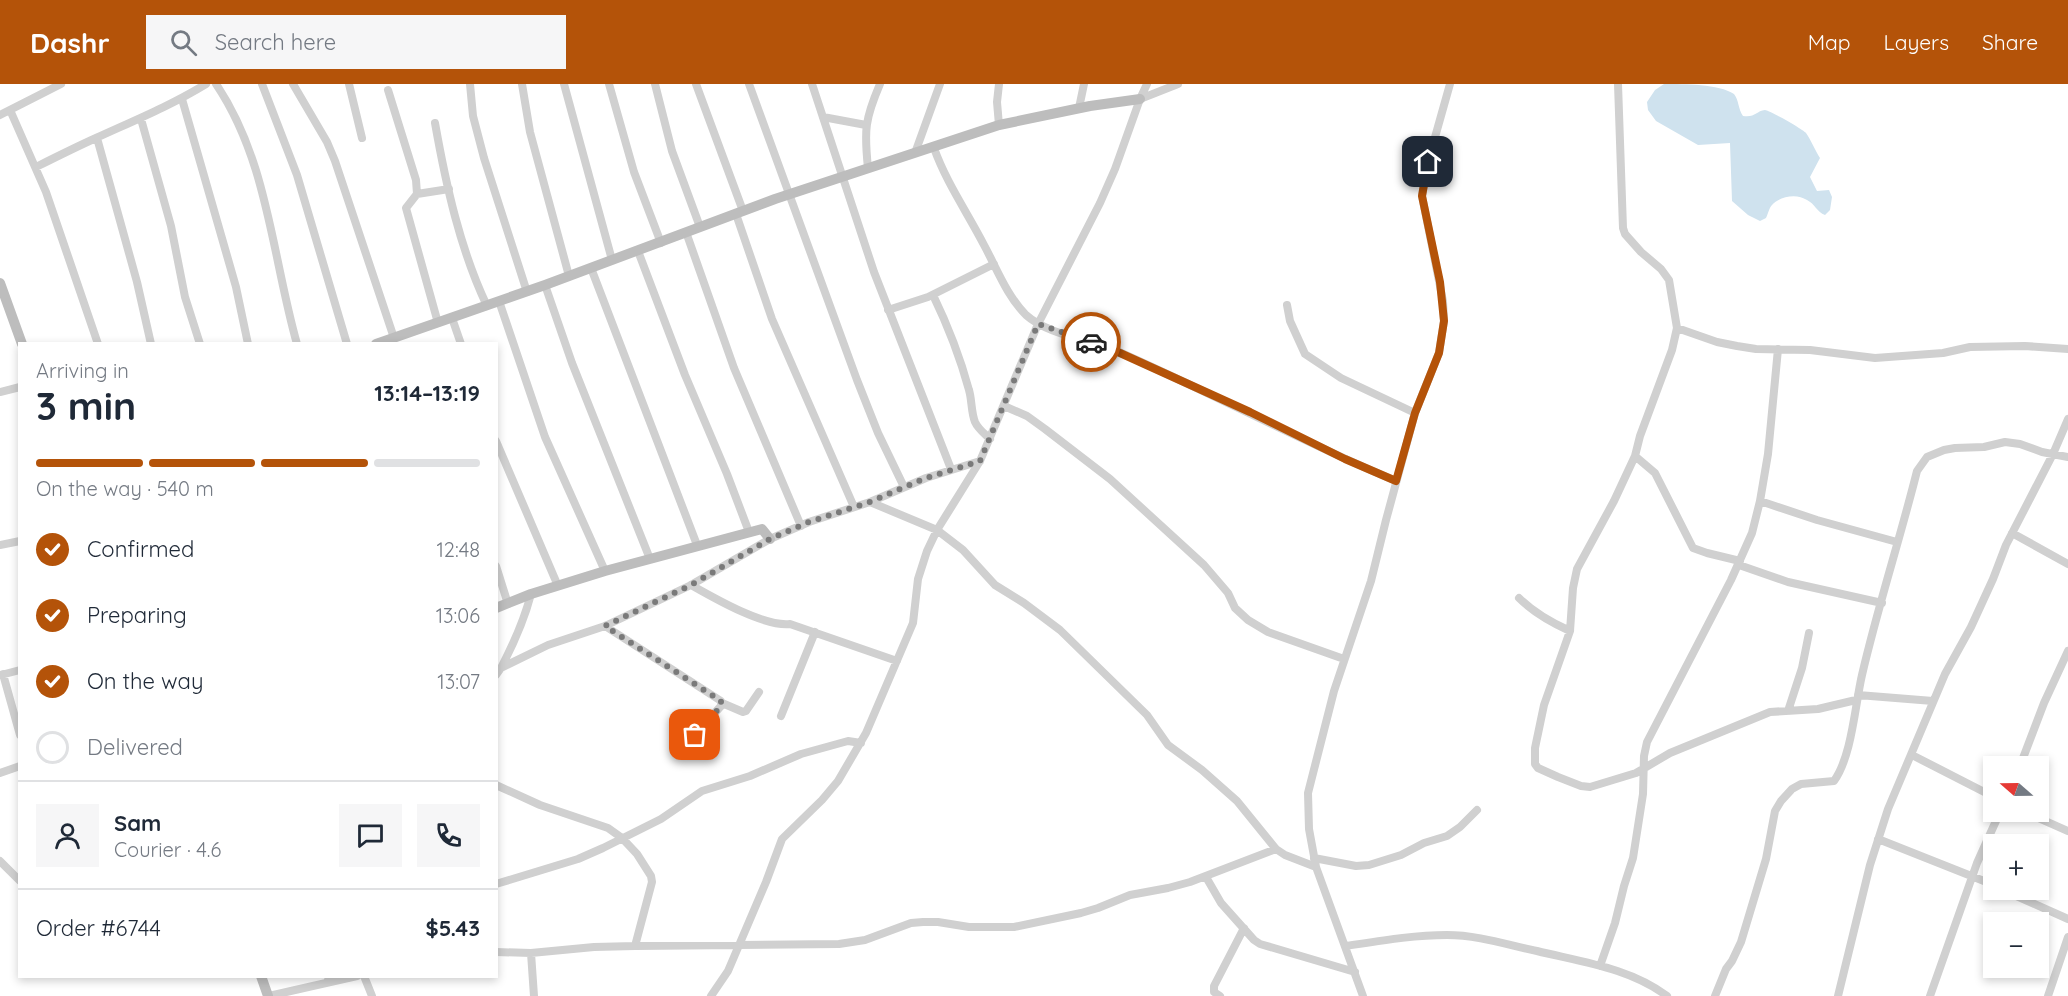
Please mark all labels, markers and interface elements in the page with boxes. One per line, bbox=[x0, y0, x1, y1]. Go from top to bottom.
search box bbox=[146, 15, 566, 69]
text: Dashr bbox=[30, 25, 110, 60]
icon: search bbox=[167, 26, 200, 59]
text: Search here bbox=[215, 28, 336, 56]
text: Map bbox=[1808, 29, 1851, 55]
text: Layers bbox=[1884, 29, 1949, 55]
text: Share bbox=[1982, 29, 2038, 55]
pin bbox=[1402, 136, 1453, 187]
icon: home bbox=[1411, 145, 1444, 178]
courier bbox=[1061, 312, 1121, 372]
icon: car bbox=[1075, 326, 1108, 359]
text: Arriving in bbox=[36, 358, 129, 383]
text: 13:14–13:19 bbox=[374, 379, 480, 407]
text: 3 min bbox=[36, 381, 136, 430]
text: On the way · 540 m bbox=[36, 476, 214, 501]
icon: check bbox=[36, 533, 69, 566]
text: Confirmed bbox=[87, 535, 194, 563]
text: 12:48 bbox=[436, 537, 480, 562]
icon: check bbox=[36, 599, 69, 632]
text: Preparing bbox=[87, 601, 187, 629]
text: 13:06 bbox=[436, 603, 480, 628]
icon: check bbox=[36, 665, 69, 698]
text: On the way bbox=[87, 667, 203, 695]
text: 13:07 bbox=[437, 669, 480, 694]
pin bbox=[669, 709, 720, 760]
icon: bag bbox=[678, 718, 711, 751]
text: Delivered bbox=[87, 733, 183, 761]
north arrow bbox=[1983, 756, 2049, 822]
map controls bbox=[1983, 756, 2049, 978]
button: person bbox=[36, 804, 99, 867]
button: chat bbox=[339, 804, 402, 867]
button: phone bbox=[417, 804, 480, 867]
text: Sam bbox=[114, 809, 161, 837]
button: + bbox=[1983, 834, 2049, 900]
text: Courier · 4.6 bbox=[114, 837, 221, 862]
button: − bbox=[1983, 912, 2049, 978]
text: Order #6744 bbox=[36, 914, 161, 942]
text: $5.43 bbox=[426, 914, 480, 942]

